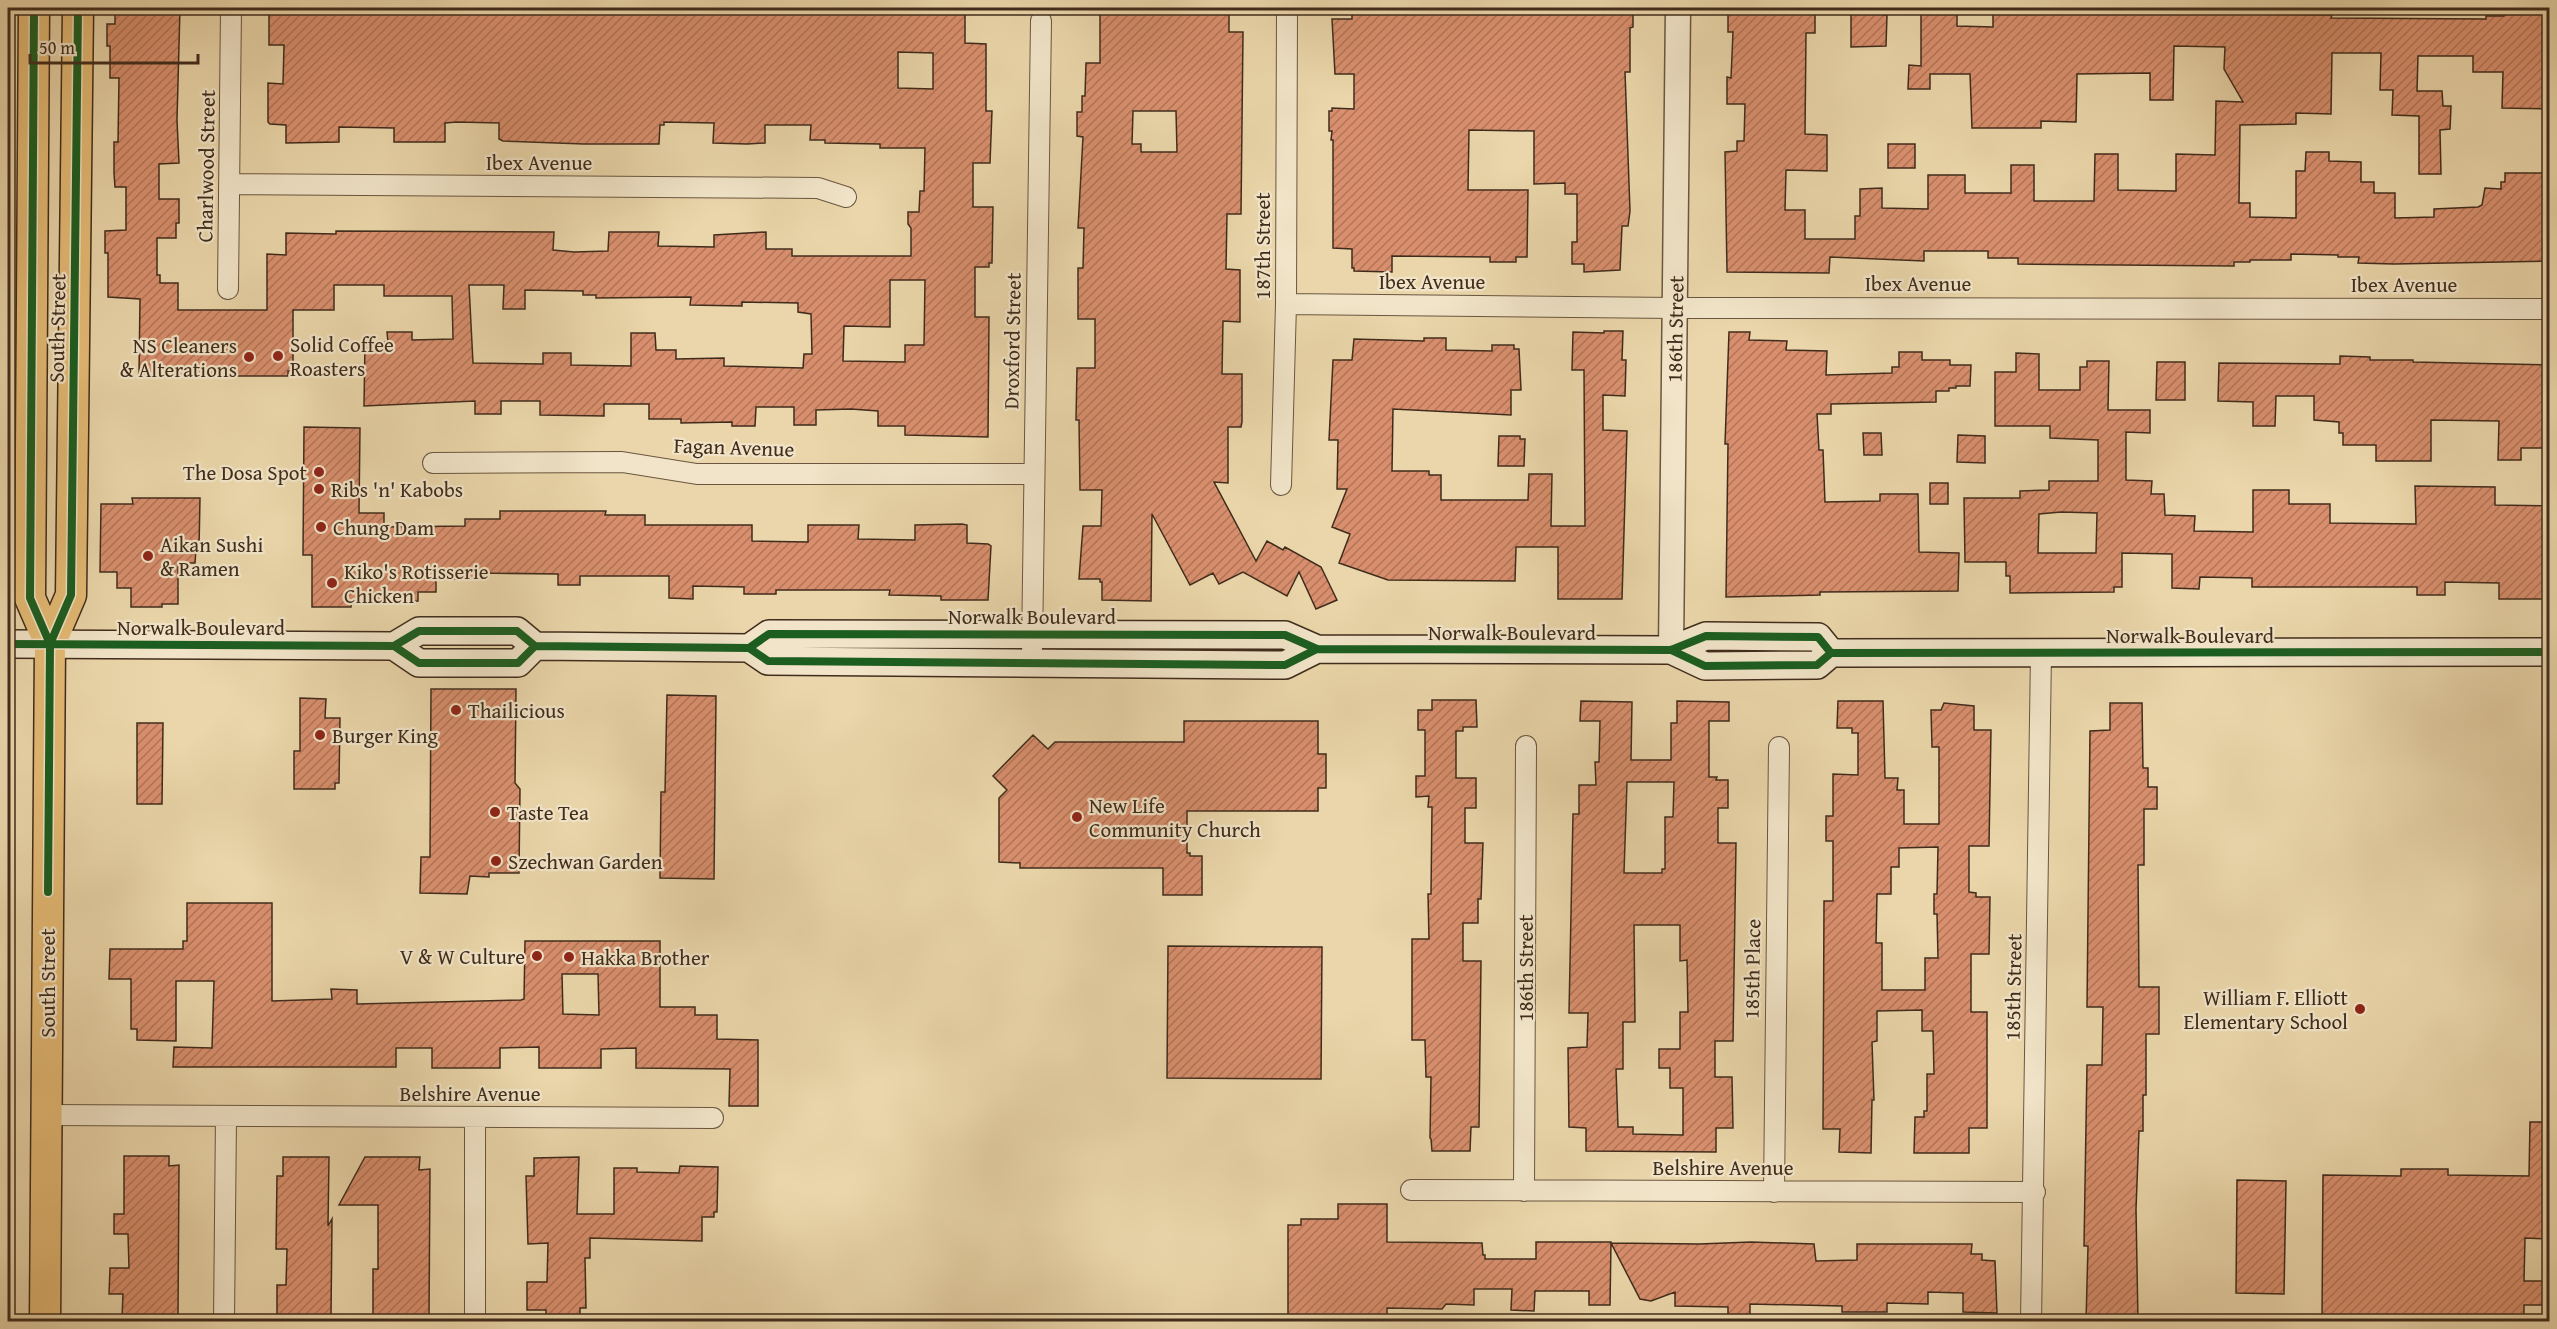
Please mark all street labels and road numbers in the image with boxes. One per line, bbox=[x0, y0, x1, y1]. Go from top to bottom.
street label: Charlwood Street bbox=[189, 89, 223, 243]
street label: Ibex Avenue bbox=[486, 147, 592, 178]
street label: 187th Street bbox=[1247, 192, 1278, 300]
street label: Ibex Avenue bbox=[1379, 266, 1485, 297]
street label: Ibex Avenue bbox=[1865, 268, 1971, 299]
street label: Ibex Avenue bbox=[2351, 269, 2457, 300]
street label: Droxford Street bbox=[995, 272, 1029, 410]
street label: South Street bbox=[41, 273, 73, 383]
street label: 186th Street bbox=[1659, 275, 1691, 383]
street label: Fagan Avenue bbox=[673, 429, 795, 465]
street label: Norwalk Boulevard bbox=[948, 601, 1117, 632]
street label: Norwalk Boulevard bbox=[117, 612, 286, 643]
street label: Norwalk Boulevard bbox=[1428, 617, 1597, 648]
street label: Norwalk Boulevard bbox=[2106, 620, 2275, 651]
street label: 186th Street bbox=[1510, 914, 1541, 1022]
street label: 185th Place bbox=[1736, 918, 1768, 1019]
street label: South Street bbox=[32, 928, 63, 1038]
street label: 185th Street bbox=[1997, 933, 2029, 1041]
street label: Belshire Avenue bbox=[399, 1078, 541, 1109]
street label: Belshire Avenue bbox=[1652, 1152, 1794, 1183]

